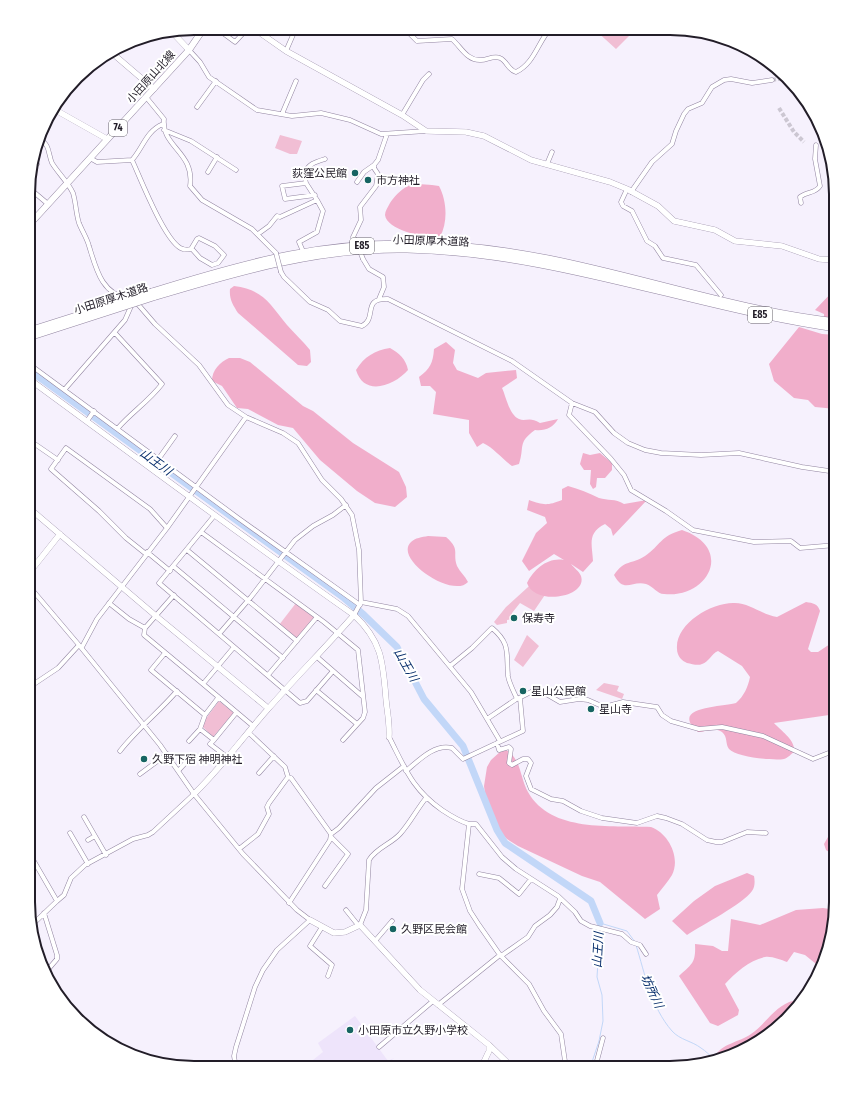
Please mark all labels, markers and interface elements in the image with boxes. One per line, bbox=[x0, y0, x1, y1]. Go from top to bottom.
street label: 小田原山北線 bbox=[124, 48, 178, 106]
road number: 74 bbox=[109, 120, 127, 136]
place label: 荻窪公民館 bbox=[292, 167, 347, 180]
marker: 荻窪公民館 bbox=[350, 168, 360, 178]
place label: 市方神社 bbox=[376, 174, 420, 187]
marker: 市方神社 bbox=[363, 175, 373, 185]
street label: 小田原厚木道路 bbox=[392, 233, 470, 249]
road number: E85 bbox=[350, 238, 374, 254]
street label: 小田原厚木道路 bbox=[72, 281, 150, 317]
road number: E85 bbox=[748, 307, 772, 323]
water label: 山王川 bbox=[137, 446, 176, 479]
place label: 保寿寺 bbox=[522, 612, 555, 625]
marker: 保寿寺 bbox=[509, 613, 519, 623]
water label: 山王川 bbox=[391, 646, 422, 686]
place label: 星山公民館 bbox=[531, 685, 586, 698]
marker: 星山公民館 bbox=[518, 686, 528, 696]
place label: 星山寺 bbox=[599, 703, 632, 716]
marker: 星山寺 bbox=[586, 704, 596, 714]
place label: 久野下宿 神明神社 bbox=[152, 753, 243, 766]
marker: 久野下宿 神明神社 bbox=[139, 754, 149, 764]
place label: 久野区民会館 bbox=[401, 923, 467, 936]
marker: 久野区民会館 bbox=[388, 924, 398, 934]
water label: 山王川 bbox=[590, 930, 606, 968]
water label: 坊所川 bbox=[638, 972, 667, 1012]
place label: 小田原市立久野小学校 bbox=[358, 1024, 468, 1037]
marker: 小田原市立久野小学校 bbox=[345, 1025, 355, 1035]

